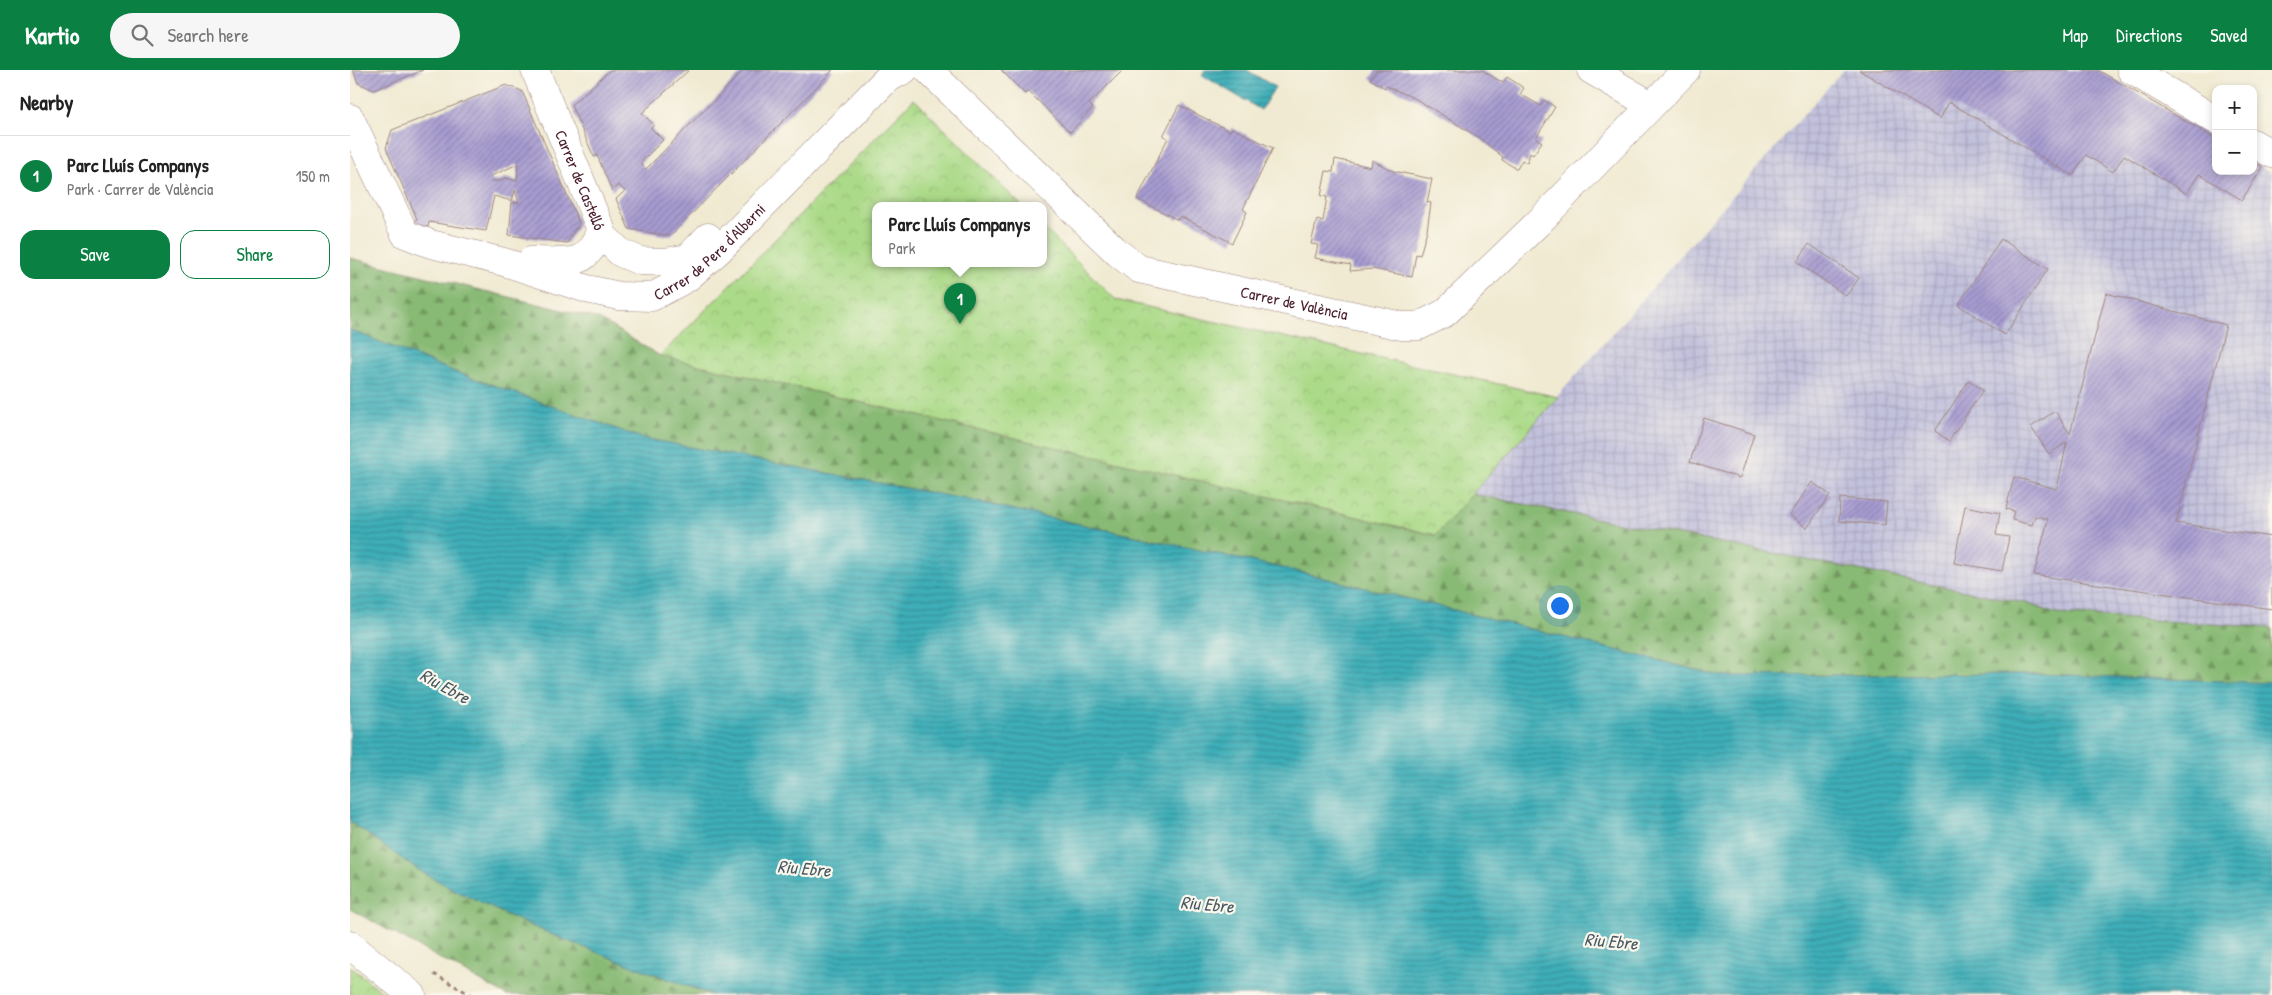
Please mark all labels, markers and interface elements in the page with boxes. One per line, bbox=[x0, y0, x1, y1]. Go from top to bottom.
search box bbox=[110, 13, 460, 58]
text: Kartio bbox=[25, 19, 80, 51]
icon: search bbox=[128, 21, 156, 49]
text: Search here bbox=[168, 22, 249, 48]
text: Map bbox=[2063, 23, 2088, 48]
text: Directions bbox=[2116, 23, 2182, 48]
text: Saved bbox=[2210, 23, 2247, 48]
map controls bbox=[2212, 85, 2257, 175]
button: + bbox=[2212, 85, 2257, 130]
text: Nearby bbox=[20, 88, 73, 117]
street label: Carrer de Castelló bbox=[550, 127, 611, 234]
button: − bbox=[2212, 130, 2257, 175]
text: Parc Lluís Companys bbox=[67, 152, 209, 178]
text: 1 bbox=[33, 165, 39, 187]
text: 150 m bbox=[296, 165, 330, 187]
text: Park · Carrer de València bbox=[67, 178, 213, 200]
street label: Carrer de Pere d'Alberni bbox=[649, 198, 770, 305]
popup bbox=[872, 202, 1047, 267]
text: Parc Lluís Companys bbox=[889, 211, 1030, 237]
button: Save bbox=[20, 230, 170, 279]
button: Share bbox=[180, 230, 330, 279]
text: Park bbox=[889, 237, 915, 259]
street label: Carrer de València bbox=[1239, 280, 1350, 325]
pin: 1 bbox=[944, 283, 976, 324]
your location bbox=[1547, 593, 1573, 619]
water label: Riu Ebre bbox=[416, 662, 475, 710]
water label: Riu Ebre bbox=[777, 853, 832, 883]
water label: Riu Ebre bbox=[1180, 889, 1235, 919]
water label: Riu Ebre bbox=[1584, 926, 1639, 956]

